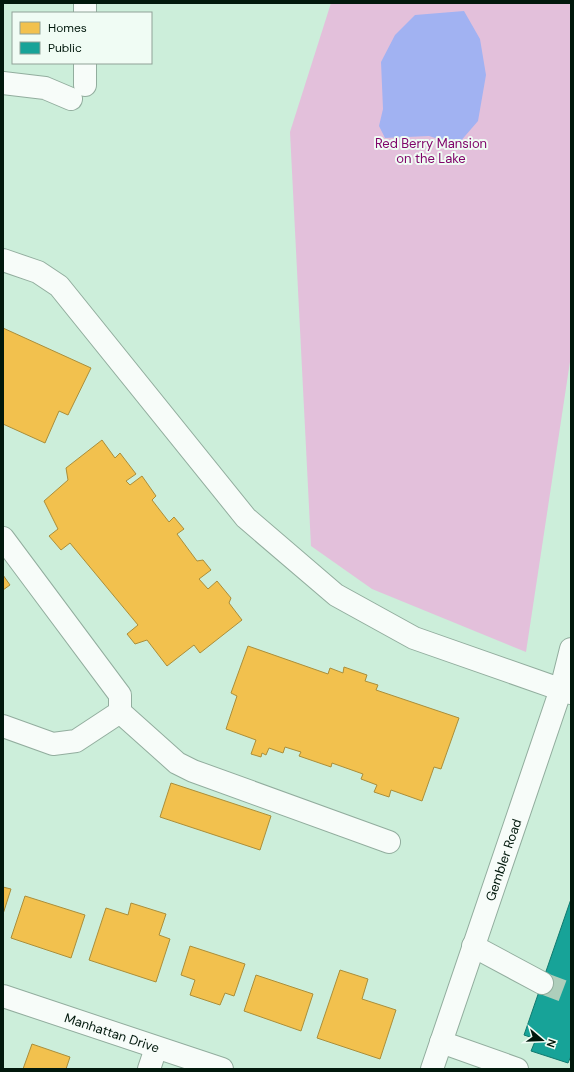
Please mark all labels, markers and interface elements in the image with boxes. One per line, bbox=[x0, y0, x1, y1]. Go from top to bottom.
legend bbox=[12, 12, 152, 64]
text: Homes bbox=[48, 20, 87, 36]
text: Public bbox=[48, 40, 82, 56]
park label: Red Berry Mansion on the Lake bbox=[375, 135, 487, 167]
street label: Gembler Road bbox=[481, 816, 525, 903]
street label: Manhattan Drive bbox=[62, 1009, 162, 1056]
north arrow bbox=[522, 1020, 562, 1060]
text: N bbox=[544, 1037, 559, 1049]

